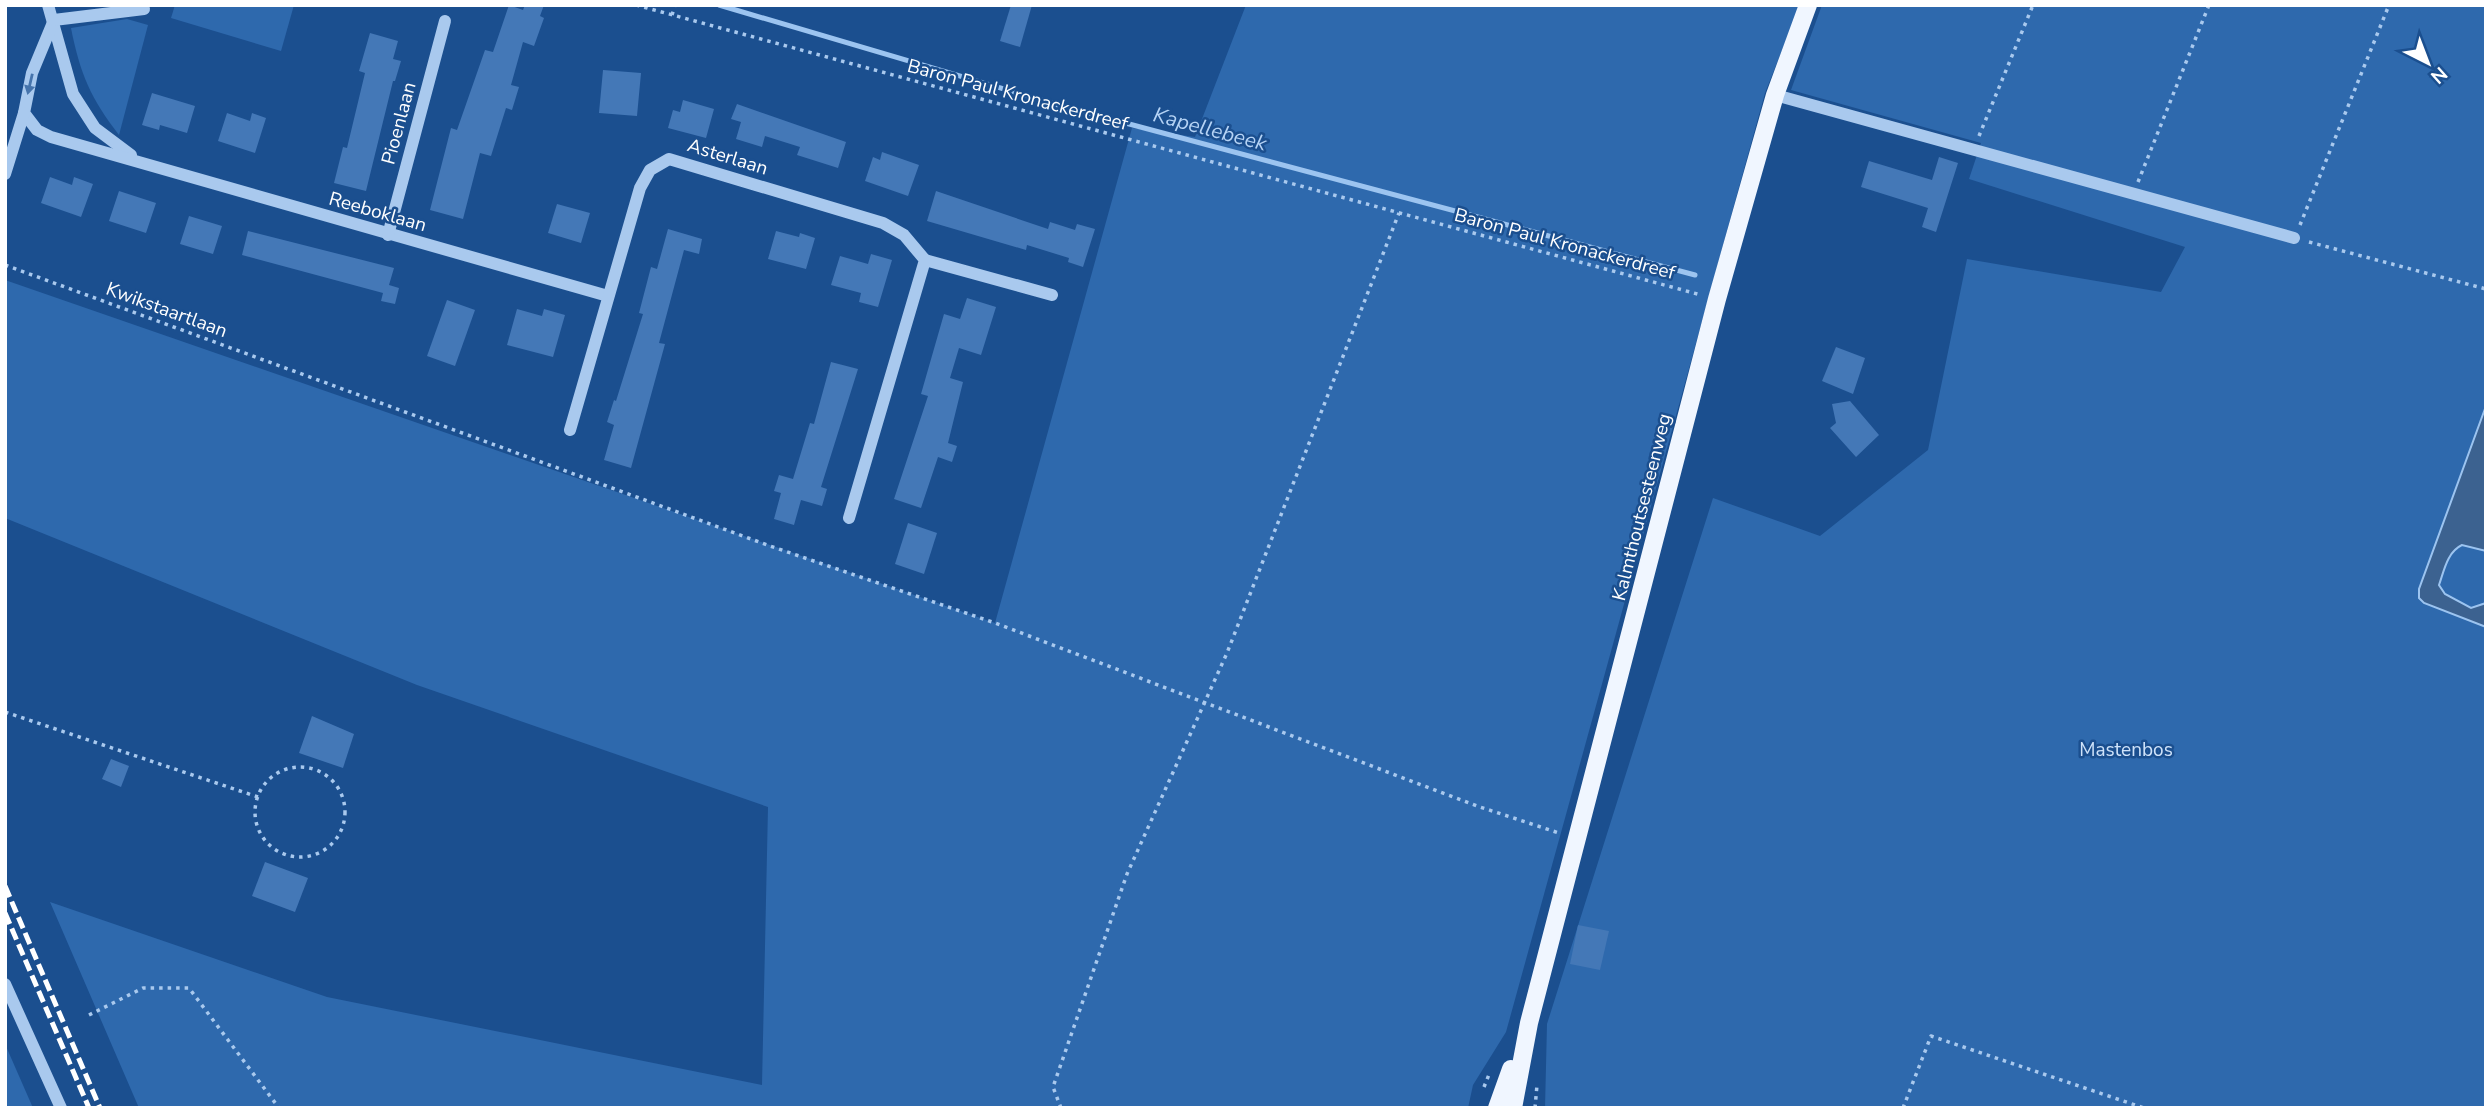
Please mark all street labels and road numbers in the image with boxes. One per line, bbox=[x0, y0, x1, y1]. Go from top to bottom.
street label: Baron Paul Kronackerdreef bbox=[904, 53, 1132, 137]
street label: Pioenlaan bbox=[375, 79, 422, 167]
street label: Asterlaan bbox=[684, 132, 771, 181]
street label: Reeboklaan bbox=[326, 186, 430, 238]
street label: Baron Paul Kronackerdreef bbox=[1451, 202, 1679, 286]
street label: Kwikstaartlaan bbox=[102, 276, 231, 344]
street label: Kalmthoutsesteenweg bbox=[1606, 411, 1678, 604]

